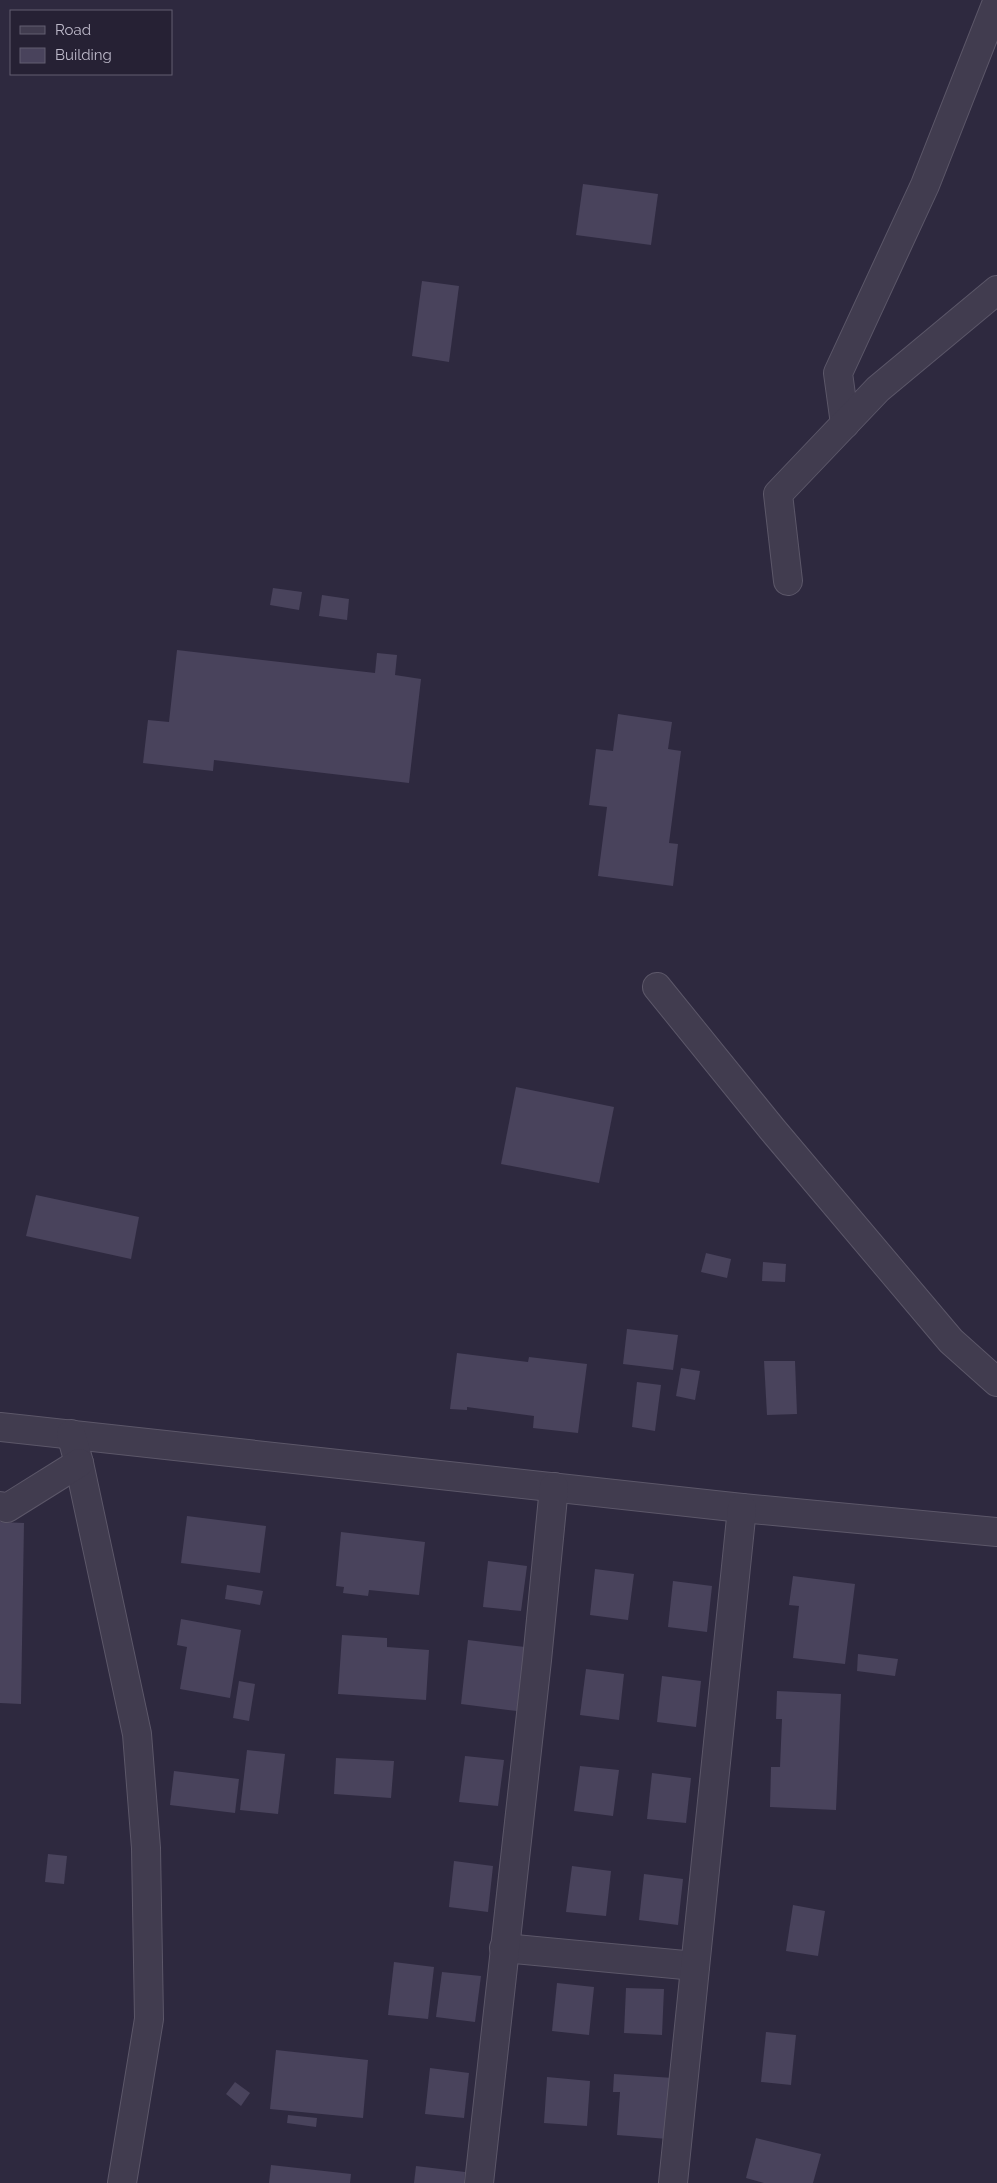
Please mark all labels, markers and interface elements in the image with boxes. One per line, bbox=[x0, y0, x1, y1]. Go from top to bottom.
legend bbox=[10, 10, 172, 75]
text: Road bbox=[55, 21, 91, 39]
text: Building bbox=[55, 46, 112, 64]

